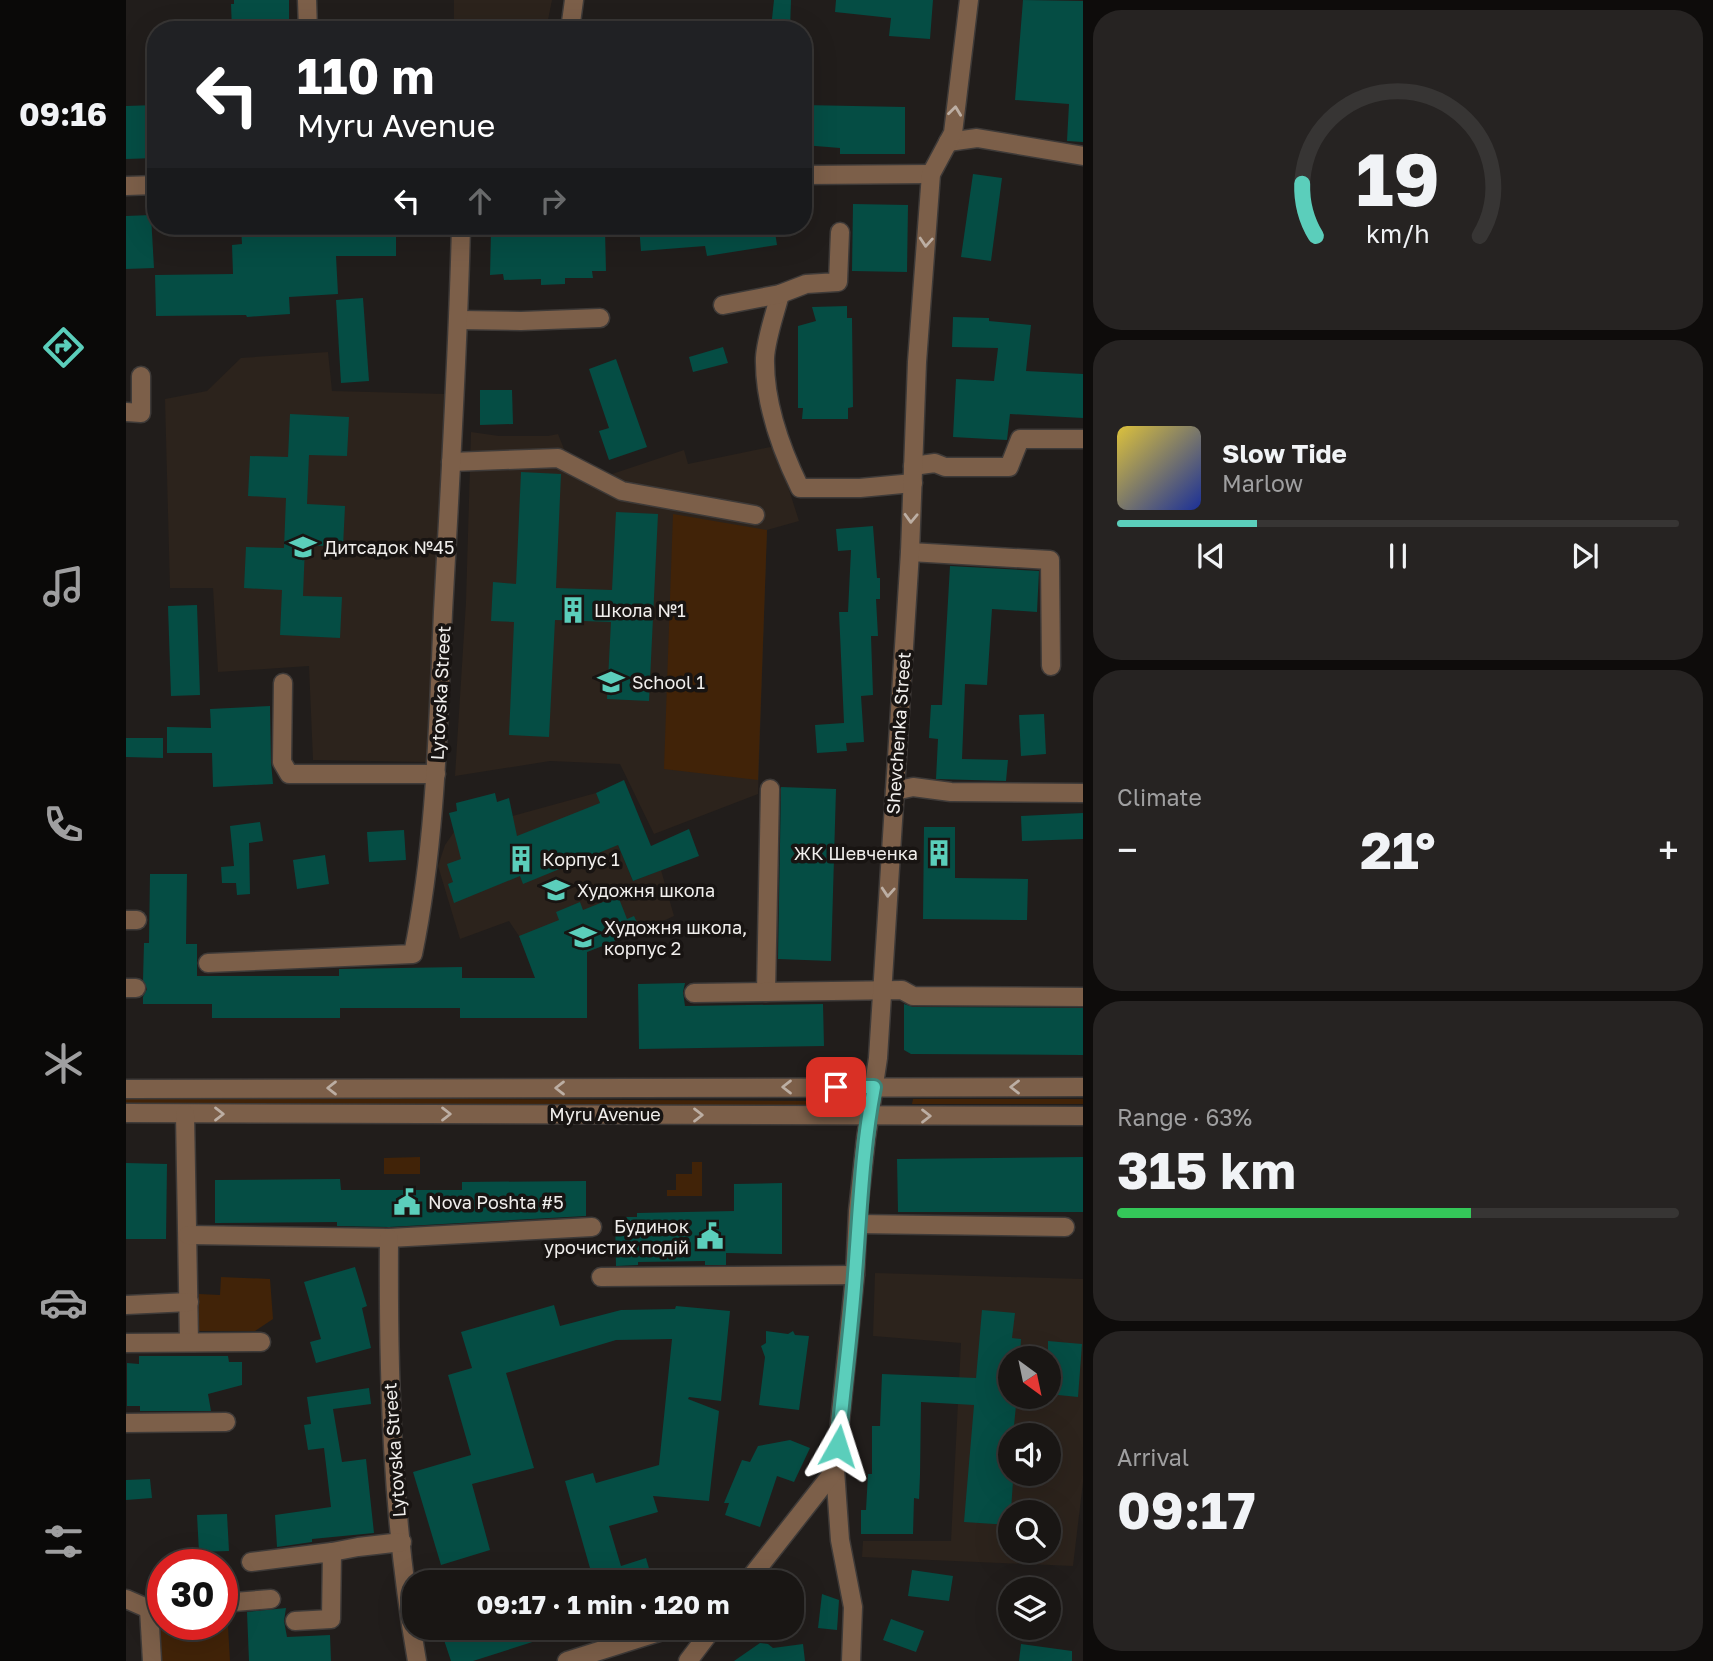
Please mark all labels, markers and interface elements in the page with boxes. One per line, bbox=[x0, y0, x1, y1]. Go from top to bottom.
text: 110 m bbox=[297, 46, 434, 105]
icon: left bbox=[182, 49, 273, 140]
text: 09:16 bbox=[19, 95, 107, 133]
one-way arrow bbox=[948, 105, 963, 117]
text: Myru Avenue bbox=[297, 106, 495, 144]
text: 19 bbox=[1356, 135, 1440, 222]
icon: left bbox=[388, 182, 426, 220]
icon: ahead bbox=[461, 182, 499, 220]
icon: right bbox=[534, 182, 572, 220]
text: km/h bbox=[1366, 218, 1430, 249]
one-way arrow bbox=[919, 237, 934, 248]
icon: directions bbox=[39, 323, 88, 372]
text: Slow Tide bbox=[1222, 438, 1347, 469]
text: Marlow bbox=[1222, 469, 1303, 497]
one-way arrow bbox=[904, 513, 919, 524]
school or university icon: Дитсадок №45 bbox=[288, 532, 318, 562]
place label: Дитсадок №45 bbox=[324, 536, 454, 558]
icon: previous bbox=[1192, 537, 1230, 575]
icon: pause bbox=[1379, 537, 1417, 575]
icon: next bbox=[1566, 537, 1604, 575]
icon: music bbox=[39, 562, 88, 611]
building icon: Школа №1 bbox=[558, 595, 588, 625]
place label: Школа №1 bbox=[594, 599, 686, 621]
street label: Lytovska Street bbox=[425, 625, 455, 761]
street label: Shevchenka Street bbox=[881, 651, 915, 815]
school or university icon: School 1 bbox=[596, 667, 626, 697]
place label: School 1 bbox=[632, 671, 705, 693]
text: Climate bbox=[1117, 783, 1202, 811]
icon: phone bbox=[39, 800, 88, 849]
text: 21° bbox=[1360, 818, 1436, 880]
text: − bbox=[1117, 827, 1138, 872]
text: + bbox=[1658, 827, 1679, 872]
building icon: ЖК Шевченка bbox=[924, 838, 954, 868]
place label: ЖК Шевченка bbox=[794, 842, 918, 864]
building icon: Корпус 1 bbox=[506, 844, 536, 874]
place label: Корпус 1 bbox=[542, 848, 620, 870]
school or university icon: Художня школа bbox=[541, 875, 571, 905]
place label: Художня школа bbox=[577, 879, 715, 901]
one-way arrow bbox=[881, 887, 896, 898]
place label: Художня школа, корпус 2 bbox=[604, 916, 747, 959]
school or university icon: Художня школа, корпус 2 bbox=[568, 922, 598, 952]
icon: climate bbox=[39, 1039, 88, 1088]
pin bbox=[806, 1057, 866, 1117]
icon: arrive bbox=[817, 1068, 855, 1106]
one-way arrow bbox=[782, 1079, 792, 1095]
one-way arrow bbox=[1009, 1079, 1020, 1095]
one-way arrow bbox=[327, 1080, 337, 1096]
one-way arrow bbox=[554, 1080, 565, 1096]
street label: Myru Avenue bbox=[549, 1103, 661, 1125]
text: Range · 63% bbox=[1117, 1103, 1252, 1131]
one-way arrow bbox=[214, 1106, 224, 1122]
one-way arrow bbox=[441, 1106, 452, 1122]
one-way arrow bbox=[693, 1107, 704, 1123]
one-way arrow bbox=[921, 1108, 931, 1124]
text: 315 km bbox=[1117, 1138, 1296, 1200]
public building icon: Nova Poshta #5 bbox=[392, 1187, 422, 1217]
place label: Nova Poshta #5 bbox=[428, 1191, 564, 1213]
place label: Будинок урочистих подій bbox=[544, 1215, 689, 1258]
public building icon: Будинок урочистих подій bbox=[695, 1221, 725, 1251]
icon: car bbox=[39, 1278, 88, 1327]
north arrow bbox=[998, 1346, 1060, 1409]
map controls bbox=[998, 1346, 1061, 1640]
street label: Lytovska Street bbox=[378, 1382, 410, 1518]
position arrow bbox=[801, 1409, 875, 1483]
button: sound bbox=[998, 1423, 1061, 1486]
text: Arrival bbox=[1117, 1443, 1189, 1471]
text: 09:17 bbox=[1117, 1478, 1256, 1540]
button: search bbox=[998, 1500, 1061, 1563]
icon: filters bbox=[39, 1517, 88, 1566]
speed limit sign: 30 bbox=[147, 1549, 238, 1640]
button: layers bbox=[998, 1577, 1061, 1640]
text: 09:17 · 1 min · 120 m bbox=[477, 1589, 729, 1620]

